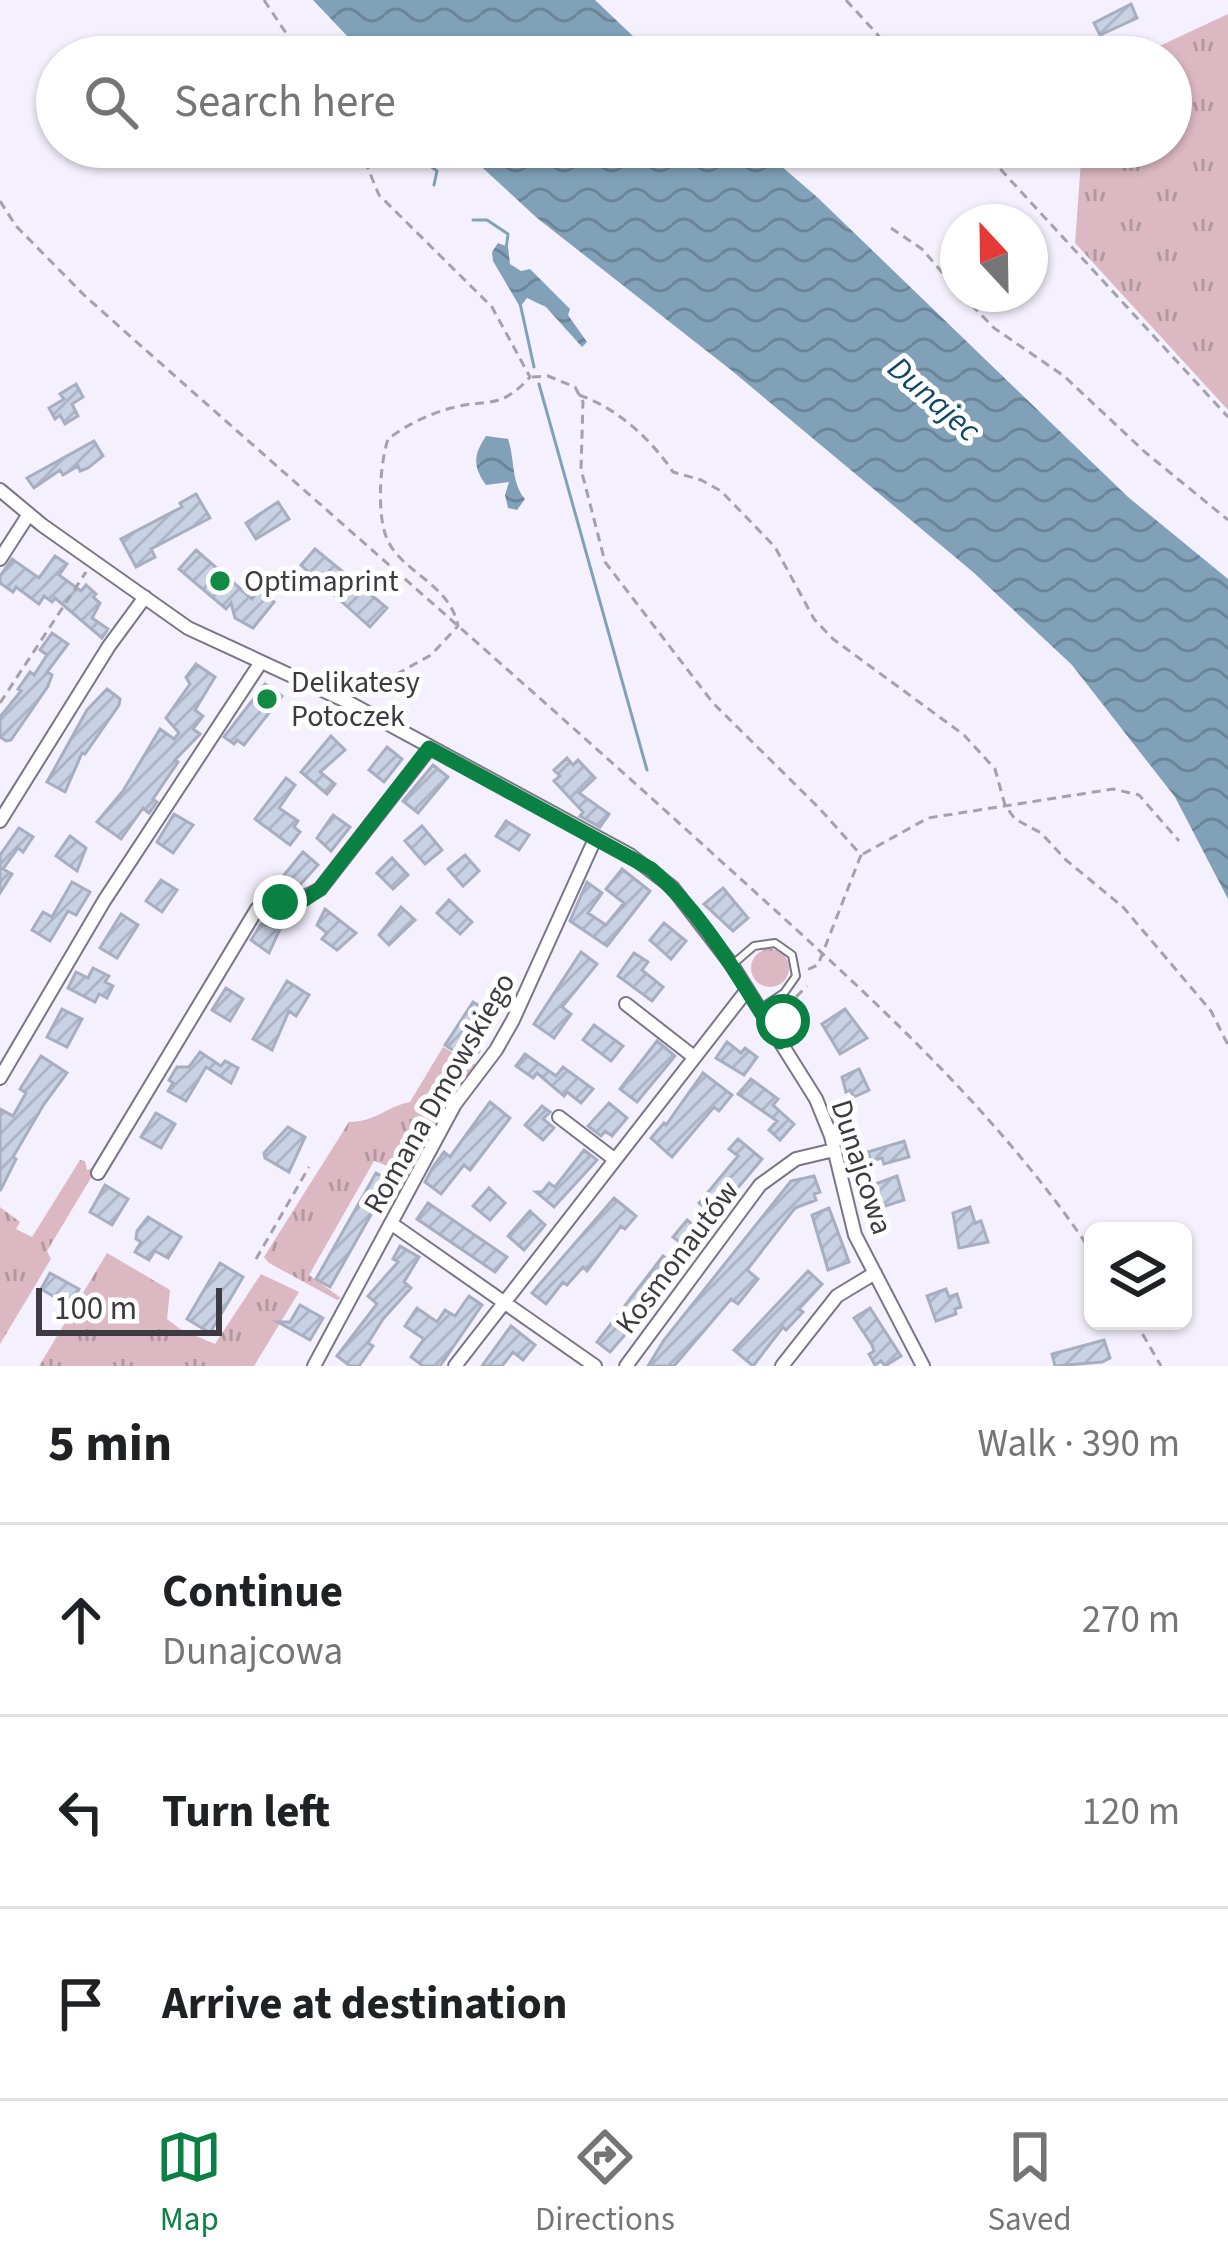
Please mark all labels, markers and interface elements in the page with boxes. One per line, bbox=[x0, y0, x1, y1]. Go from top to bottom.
search box bbox=[36, 36, 1192, 168]
icon: search bbox=[78, 69, 144, 135]
text: Search here bbox=[174, 70, 396, 134]
north arrow bbox=[940, 204, 1048, 312]
water label: Dunajec bbox=[877, 345, 991, 453]
place label: Optimaprint bbox=[244, 560, 399, 603]
marker: Optimaprint bbox=[207, 568, 233, 594]
place label: Delikatesy Potoczek bbox=[291, 661, 420, 738]
marker: Delikatesy Potoczek bbox=[254, 686, 280, 712]
route end bbox=[253, 875, 307, 929]
street label: Romana Dmowskiego bbox=[353, 965, 526, 1222]
route start bbox=[756, 994, 810, 1048]
street label: Dunajcowa bbox=[820, 1094, 903, 1240]
street label: Kosmonautów bbox=[605, 1172, 749, 1343]
map controls bbox=[1084, 1222, 1192, 1330]
button: layers bbox=[1084, 1222, 1192, 1330]
scale bar bbox=[36, 1282, 222, 1335]
text: 100 m bbox=[54, 1285, 137, 1332]
text: 5 min bbox=[48, 1408, 172, 1480]
text: Walk · 390 m bbox=[977, 1416, 1180, 1472]
text: Continue bbox=[162, 1560, 343, 1624]
icon: ahead bbox=[48, 1587, 114, 1653]
text: 270 m bbox=[1082, 1592, 1180, 1648]
text: Dunajcowa bbox=[162, 1624, 343, 1680]
icon: left bbox=[48, 1779, 114, 1845]
text: Turn left bbox=[162, 1780, 330, 1844]
text: 120 m bbox=[1082, 1784, 1180, 1840]
icon: arrive bbox=[48, 1971, 114, 2037]
text: Arrive at destination bbox=[162, 1972, 567, 2036]
tab: Map bbox=[156, 2124, 222, 2243]
tab: Directions bbox=[535, 2124, 675, 2243]
tab: Saved bbox=[987, 2124, 1072, 2243]

